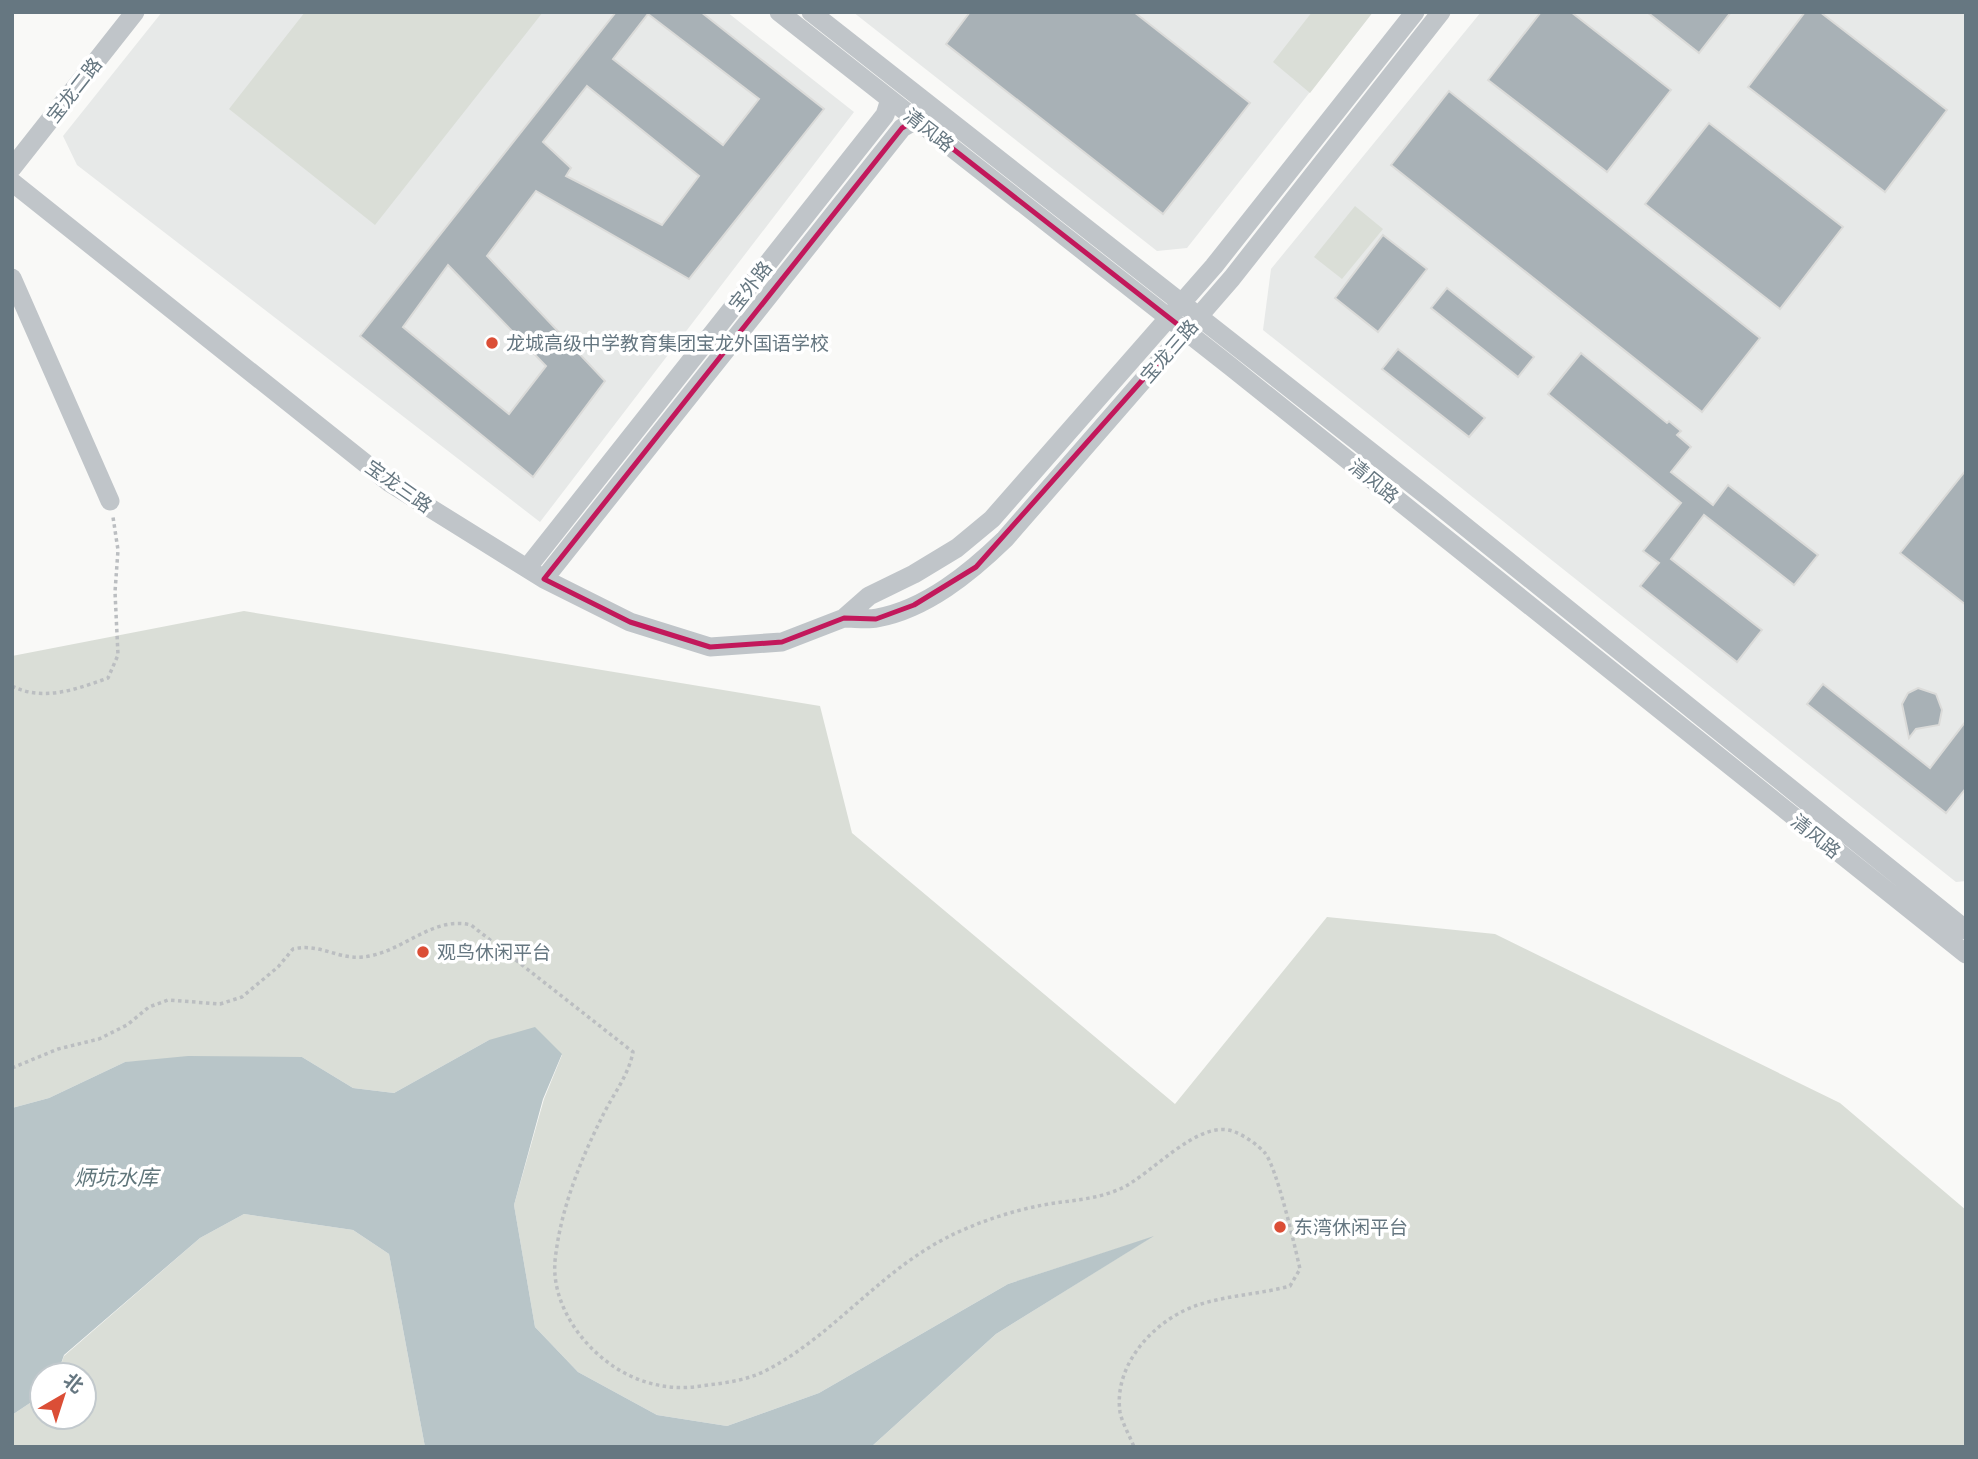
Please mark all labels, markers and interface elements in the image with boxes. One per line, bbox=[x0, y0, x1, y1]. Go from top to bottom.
street label: 宝龙二路 bbox=[43, 54, 108, 129]
street label: 清风路 bbox=[898, 105, 958, 159]
street label: 宝外路 bbox=[725, 257, 779, 317]
street label: 宝龙三路 bbox=[1137, 316, 1205, 389]
place label: 龙城高级中学教育集团宝龙外国语学校 bbox=[506, 333, 829, 357]
marker: 龙城高级中学教育集团宝龙外国语学校 bbox=[484, 335, 500, 351]
street label: 清风路 bbox=[1343, 455, 1402, 510]
street label: 宝龙三路 bbox=[360, 456, 436, 519]
street label: 清风路 bbox=[1785, 810, 1844, 865]
place label: 观鸟休闲平台 bbox=[437, 942, 551, 966]
marker: 观鸟休闲平台 bbox=[415, 944, 431, 960]
water label: 炳坑水库 bbox=[74, 1166, 161, 1193]
place label: 东湾休闲平台 bbox=[1294, 1217, 1408, 1241]
marker: 东湾休闲平台 bbox=[1272, 1219, 1288, 1235]
north arrow bbox=[28, 1361, 98, 1431]
text: 北 bbox=[57, 1369, 87, 1400]

